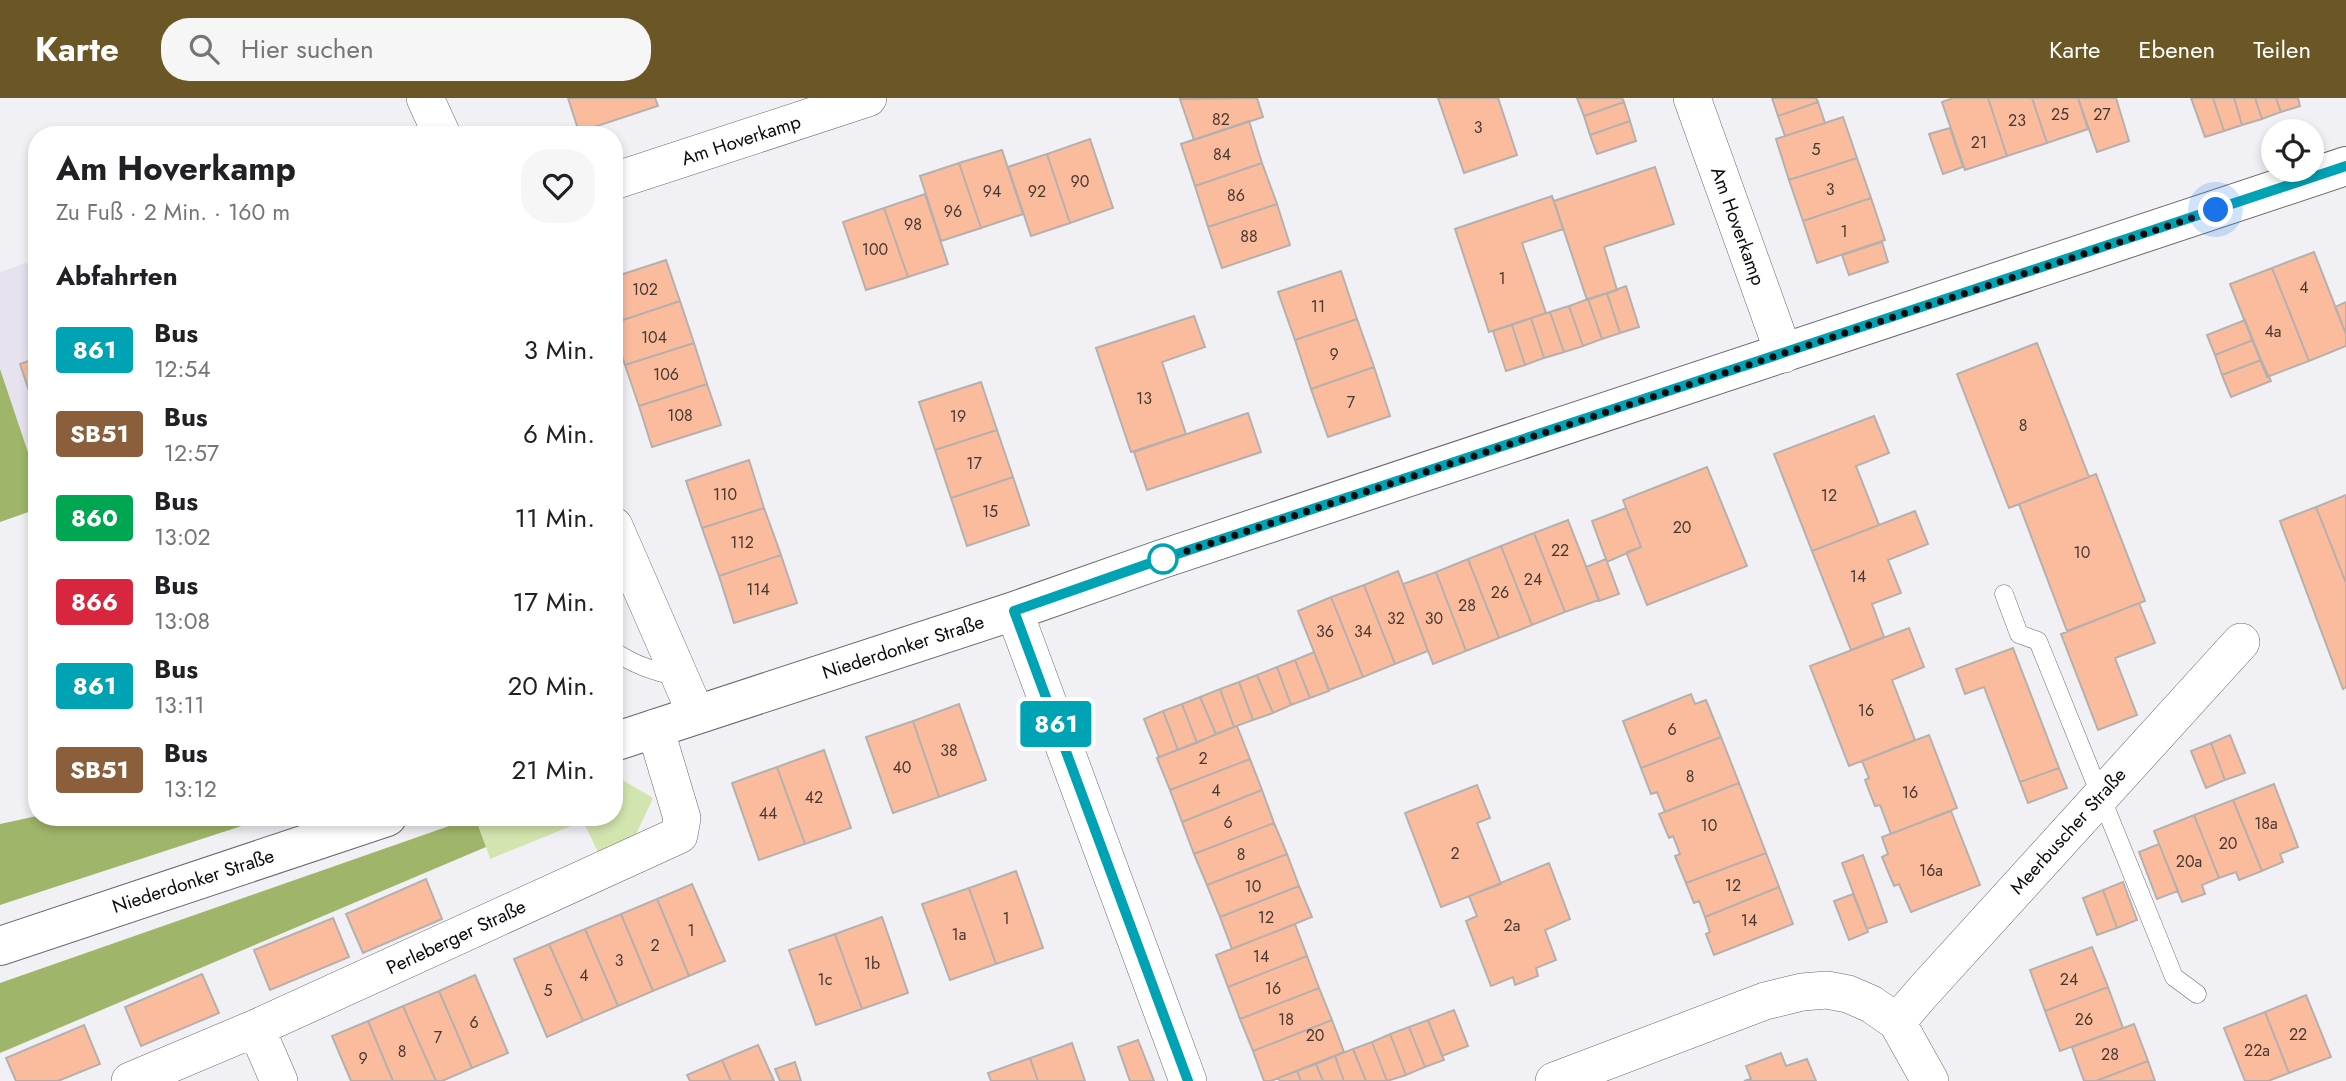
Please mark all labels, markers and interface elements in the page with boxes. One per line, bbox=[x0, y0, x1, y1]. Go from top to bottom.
search box bbox=[161, 18, 651, 81]
text: Karte bbox=[35, 26, 119, 73]
icon: search bbox=[185, 30, 223, 68]
text: Hier suchen bbox=[241, 30, 374, 68]
text: Karte bbox=[2049, 32, 2100, 67]
text: Ebenen bbox=[2138, 32, 2215, 67]
text: Teilen bbox=[2253, 32, 2311, 67]
house number: 25 bbox=[2051, 103, 2069, 126]
house number: 27 bbox=[2093, 103, 2111, 126]
street label: Am Hoverkamp bbox=[678, 108, 804, 172]
house number: 82 bbox=[1212, 108, 1230, 131]
house number: 23 bbox=[2008, 109, 2026, 132]
house number: 3 bbox=[1474, 116, 1483, 139]
map controls bbox=[2261, 119, 2324, 182]
button: locate bbox=[2261, 119, 2324, 182]
house number: 21 bbox=[1971, 131, 1987, 154]
house number: 5 bbox=[1811, 138, 1821, 161]
house number: 84 bbox=[1213, 143, 1231, 166]
text: Am Hoverkamp bbox=[56, 145, 296, 192]
button: heart bbox=[521, 149, 595, 223]
street label: Am Hoverkamp bbox=[1704, 163, 1772, 289]
house number: 90 bbox=[1071, 170, 1089, 193]
house number: 3 bbox=[1826, 178, 1835, 201]
house number: 94 bbox=[983, 180, 1001, 203]
house number: 92 bbox=[1028, 180, 1046, 203]
house number: 86 bbox=[1227, 184, 1245, 207]
your location bbox=[2198, 192, 2233, 227]
text: Zu Fuß · 2 Min. · 160 m bbox=[56, 195, 290, 229]
house number: 96 bbox=[944, 200, 962, 223]
house number: 98 bbox=[904, 213, 922, 236]
house number: 1 bbox=[1840, 220, 1848, 243]
house number: 88 bbox=[1240, 225, 1258, 248]
house number: 100 bbox=[862, 238, 888, 261]
text: Abfahrten bbox=[56, 257, 178, 295]
house number: 1 bbox=[1498, 267, 1506, 290]
house number: 4 bbox=[2299, 276, 2309, 299]
house number: 102 bbox=[632, 278, 658, 301]
house number: 11 bbox=[1311, 295, 1325, 318]
text: Bus bbox=[154, 314, 198, 352]
house number: 4a bbox=[2264, 320, 2282, 343]
house number: 104 bbox=[641, 326, 667, 349]
text: 3 Min. bbox=[524, 331, 595, 369]
text: 861 bbox=[73, 332, 116, 367]
house number: 9 bbox=[1329, 343, 1339, 366]
text: 12:54 bbox=[154, 352, 211, 386]
house number: 106 bbox=[653, 363, 679, 386]
house number: 13 bbox=[1136, 387, 1152, 410]
house number: 7 bbox=[1347, 391, 1356, 414]
text: Bus bbox=[164, 398, 208, 436]
house number: 108 bbox=[667, 404, 693, 427]
house number: 19 bbox=[950, 405, 966, 428]
house number: 8 bbox=[2019, 414, 2027, 437]
text: 6 Min. bbox=[523, 415, 595, 453]
text: SB51 bbox=[70, 416, 129, 451]
text: 12:57 bbox=[164, 436, 219, 470]
house number: 17 bbox=[966, 452, 982, 475]
text: Bus bbox=[154, 482, 198, 520]
house number: 110 bbox=[713, 483, 737, 506]
house number: 12 bbox=[1821, 484, 1837, 507]
text: 11 Min. bbox=[515, 499, 595, 537]
text: 860 bbox=[71, 500, 118, 535]
house number: 15 bbox=[982, 500, 998, 523]
house number: 20 bbox=[1673, 516, 1691, 539]
text: 13:02 bbox=[154, 520, 211, 554]
house number: 112 bbox=[730, 531, 754, 554]
house number: 22 bbox=[1551, 539, 1569, 562]
house number: 10 bbox=[2074, 541, 2090, 564]
unlabelled marker bbox=[1148, 544, 1178, 574]
house number: 14 bbox=[1850, 565, 1866, 588]
text: Bus bbox=[154, 566, 198, 604]
house number: 24 bbox=[1524, 568, 1542, 591]
house number: 114 bbox=[746, 578, 770, 601]
house number: 26 bbox=[1491, 581, 1509, 604]
text: 17 Min. bbox=[513, 583, 595, 621]
text: 866 bbox=[71, 584, 118, 619]
house number: 28 bbox=[1458, 594, 1476, 617]
text: 13:08 bbox=[154, 604, 210, 638]
house number: 32 bbox=[1387, 607, 1405, 630]
house number: 30 bbox=[1425, 607, 1443, 630]
street label: Niederdonker Straße bbox=[818, 608, 988, 686]
house number: 36 bbox=[1316, 620, 1334, 643]
house number: 34 bbox=[1354, 620, 1372, 643]
text: Bus bbox=[154, 650, 198, 688]
text: 20 Min. bbox=[508, 667, 595, 705]
text: 861 bbox=[73, 668, 116, 703]
text: 13:11 bbox=[154, 688, 205, 722]
house number: 16 bbox=[1858, 699, 1874, 722]
line badge: 861 bbox=[1016, 701, 1096, 747]
text: 861 bbox=[1034, 706, 1078, 741]
house number: 6 bbox=[1667, 718, 1677, 741]
text: Bus bbox=[164, 734, 208, 772]
house number: 38 bbox=[940, 739, 958, 762]
house number: 2 bbox=[1198, 747, 1208, 770]
text: 21 Min. bbox=[511, 751, 595, 789]
text: SB51 bbox=[70, 752, 129, 787]
house number: 40 bbox=[893, 756, 911, 779]
street label: Meerbuscher Straße bbox=[2004, 762, 2132, 900]
house number: 8 bbox=[1686, 765, 1694, 788]
text: 13:12 bbox=[164, 772, 217, 806]
house number: 4 bbox=[1211, 779, 1221, 802]
house number: 16 bbox=[1902, 781, 1918, 804]
house number: 42 bbox=[805, 786, 823, 809]
house number: 44 bbox=[759, 802, 777, 825]
house number: 6 bbox=[1223, 811, 1233, 834]
house number: 18a bbox=[2254, 812, 2278, 835]
house number: 10 bbox=[1701, 814, 1717, 837]
house number: 20 bbox=[2219, 832, 2237, 855]
street label: Niederdonker Straße bbox=[108, 842, 278, 920]
house number: 2 bbox=[1450, 842, 1460, 865]
house number: 8 bbox=[1237, 843, 1245, 866]
house number: 20a bbox=[2176, 850, 2202, 873]
house number: 16a bbox=[1919, 859, 1943, 882]
house number: 12 bbox=[1725, 874, 1741, 897]
house number: 10 bbox=[1245, 875, 1261, 898]
street label: Perleberger Straße bbox=[382, 893, 530, 981]
house number: 12 bbox=[1258, 906, 1274, 929]
house number: 1 bbox=[1002, 907, 1010, 930]
house number: 14 bbox=[1741, 909, 1757, 932]
house number: 2a bbox=[1504, 914, 1520, 937]
house number: 1 bbox=[687, 919, 695, 942]
house number: 1a bbox=[952, 923, 966, 946]
house number: 2 bbox=[650, 934, 660, 957]
house number: 14 bbox=[1253, 945, 1269, 968]
house number: 3 bbox=[615, 949, 624, 972]
house number: 1b bbox=[864, 952, 880, 975]
house number: 4 bbox=[579, 964, 589, 987]
house number: 1c bbox=[818, 968, 832, 991]
house number: 24 bbox=[2060, 968, 2078, 991]
house number: 16 bbox=[1265, 977, 1281, 1000]
house number: 5 bbox=[543, 979, 553, 1002]
house number: 18 bbox=[1278, 1008, 1294, 1031]
house number: 26 bbox=[2075, 1008, 2093, 1031]
house number: 6 bbox=[469, 1011, 479, 1034]
house number: 22 bbox=[2289, 1023, 2307, 1046]
house number: 20 bbox=[1306, 1024, 1324, 1047]
house number: 7 bbox=[434, 1026, 443, 1049]
house number: 22a bbox=[2244, 1039, 2270, 1062]
house number: 8 bbox=[398, 1040, 406, 1063]
house number: 28 bbox=[2101, 1043, 2119, 1066]
house number: 9 bbox=[358, 1047, 368, 1070]

